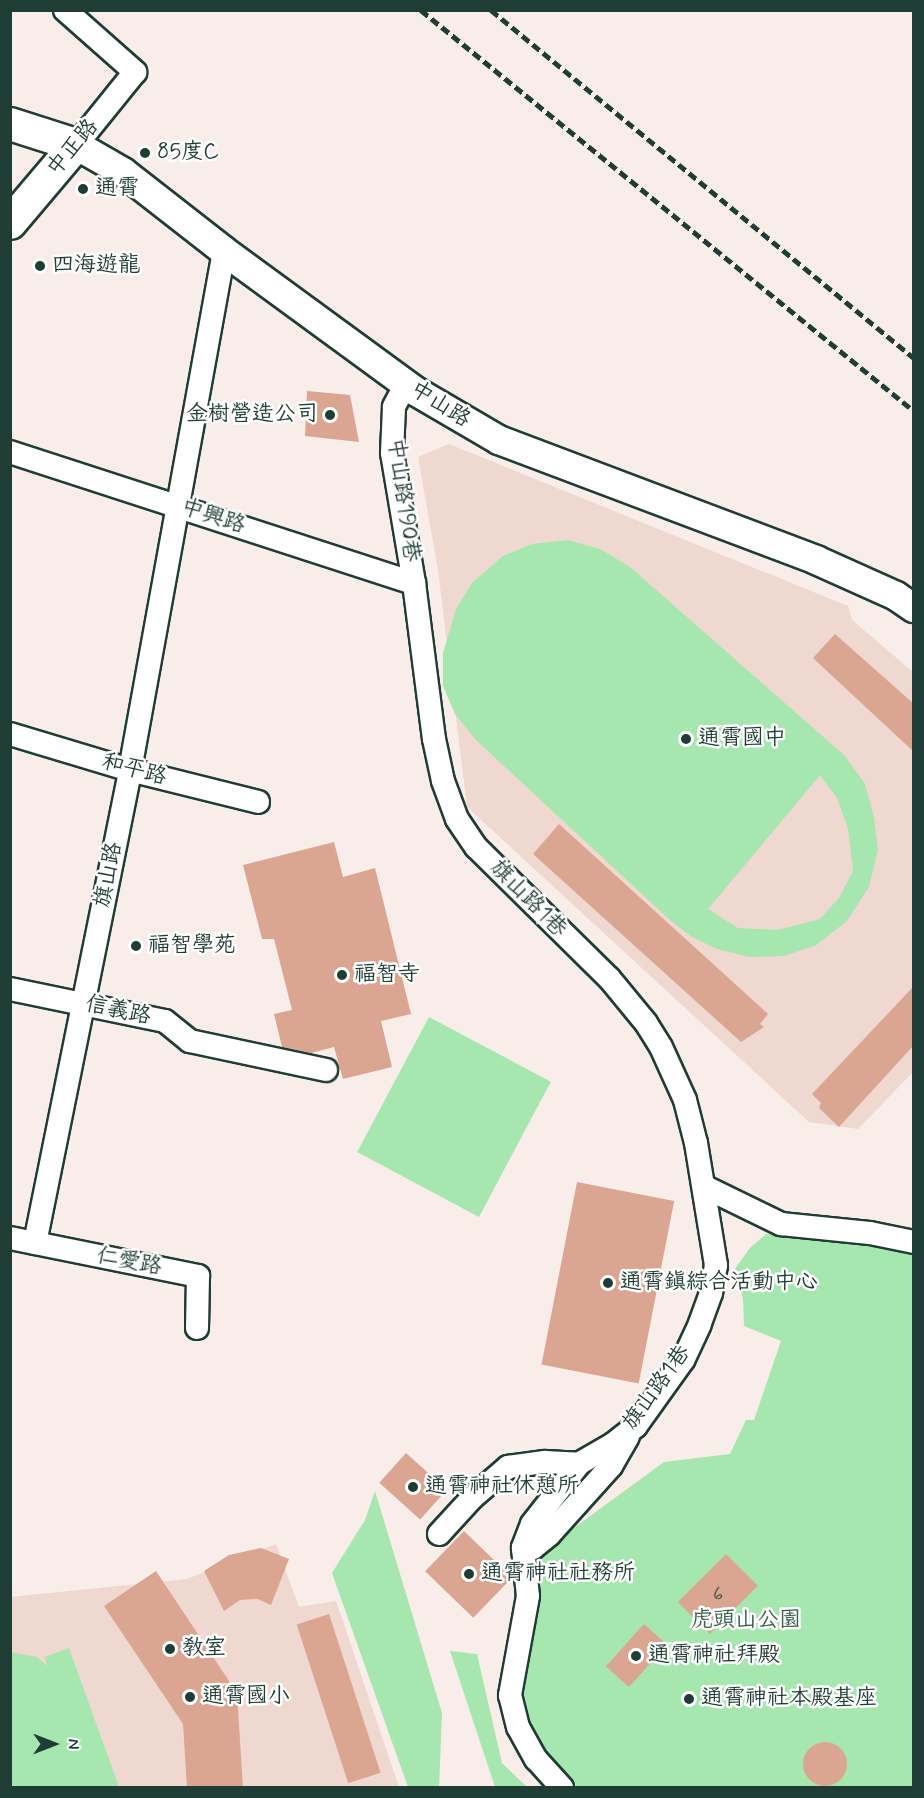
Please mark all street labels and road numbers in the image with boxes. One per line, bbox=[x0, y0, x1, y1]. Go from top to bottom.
street label: 中正路 bbox=[42, 114, 104, 182]
street label: 中山路 bbox=[405, 376, 475, 434]
street label: 中山路190巷 bbox=[381, 437, 425, 563]
street label: 中興路 bbox=[178, 494, 248, 540]
street label: 和平路 bbox=[99, 749, 169, 791]
street label: 旗山路 bbox=[90, 840, 128, 910]
street label: 旗山路1巷 bbox=[484, 855, 572, 943]
street label: 信義路 bbox=[83, 991, 153, 1031]
street label: 仁愛路 bbox=[94, 1243, 164, 1281]
street label: 旗山路1巷 bbox=[618, 1341, 696, 1435]

